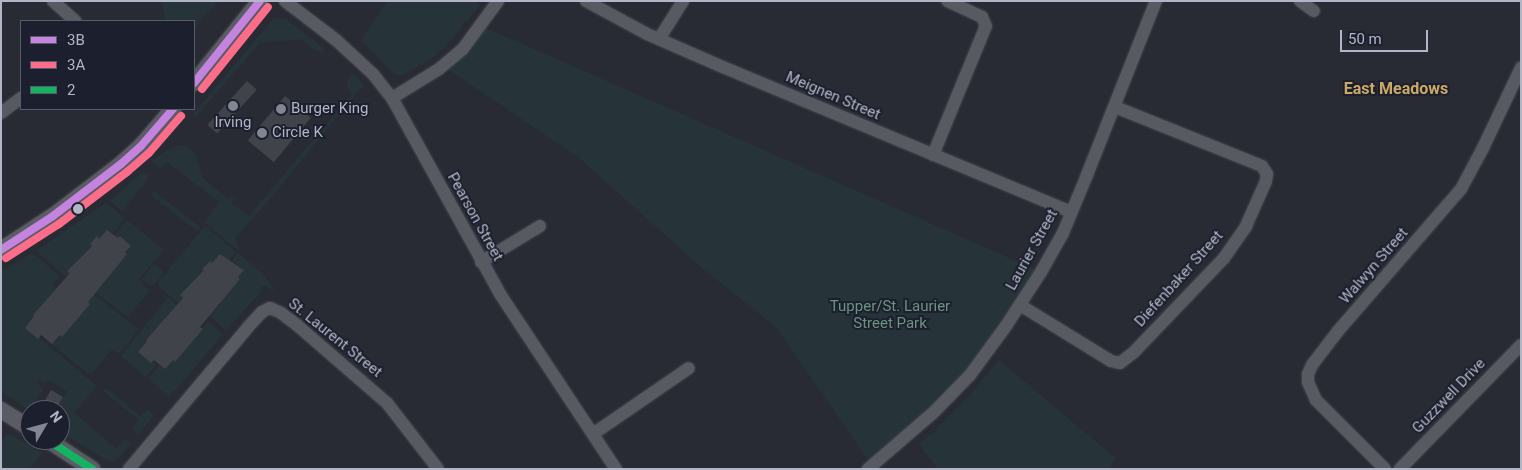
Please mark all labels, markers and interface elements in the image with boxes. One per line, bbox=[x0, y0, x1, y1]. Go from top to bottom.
legend bbox=[20, 20, 195, 110]
scale bar bbox=[1342, 20, 1430, 52]
text: 50 m bbox=[1348, 30, 1382, 48]
text: 3B bbox=[67, 31, 85, 49]
text: 3A bbox=[67, 56, 85, 74]
street label: Meignen Street bbox=[783, 68, 883, 124]
district label: East Meadows bbox=[1344, 79, 1448, 99]
text: 2 bbox=[67, 81, 75, 99]
marker: Irving bbox=[227, 100, 239, 112]
place label: Burger King bbox=[291, 100, 369, 118]
marker: Burger King bbox=[275, 103, 287, 115]
place label: Irving bbox=[215, 114, 251, 132]
place label: Circle K bbox=[272, 124, 323, 142]
marker: Circle K bbox=[256, 127, 268, 139]
street label: Pearson Street bbox=[443, 170, 507, 264]
unlabelled marker bbox=[73, 204, 83, 214]
street label: Laurier Street bbox=[1002, 206, 1062, 294]
street label: Walwyn Street bbox=[1336, 224, 1412, 308]
street label: Diefenbaker Street bbox=[1131, 227, 1227, 331]
street label: St. Laurent Street bbox=[285, 295, 385, 381]
park label: Tupper/St. Laurier Street Park bbox=[830, 297, 950, 332]
street label: Guzzwell Drive bbox=[1409, 355, 1489, 437]
north arrow bbox=[20, 400, 70, 450]
text: N bbox=[47, 408, 66, 425]

